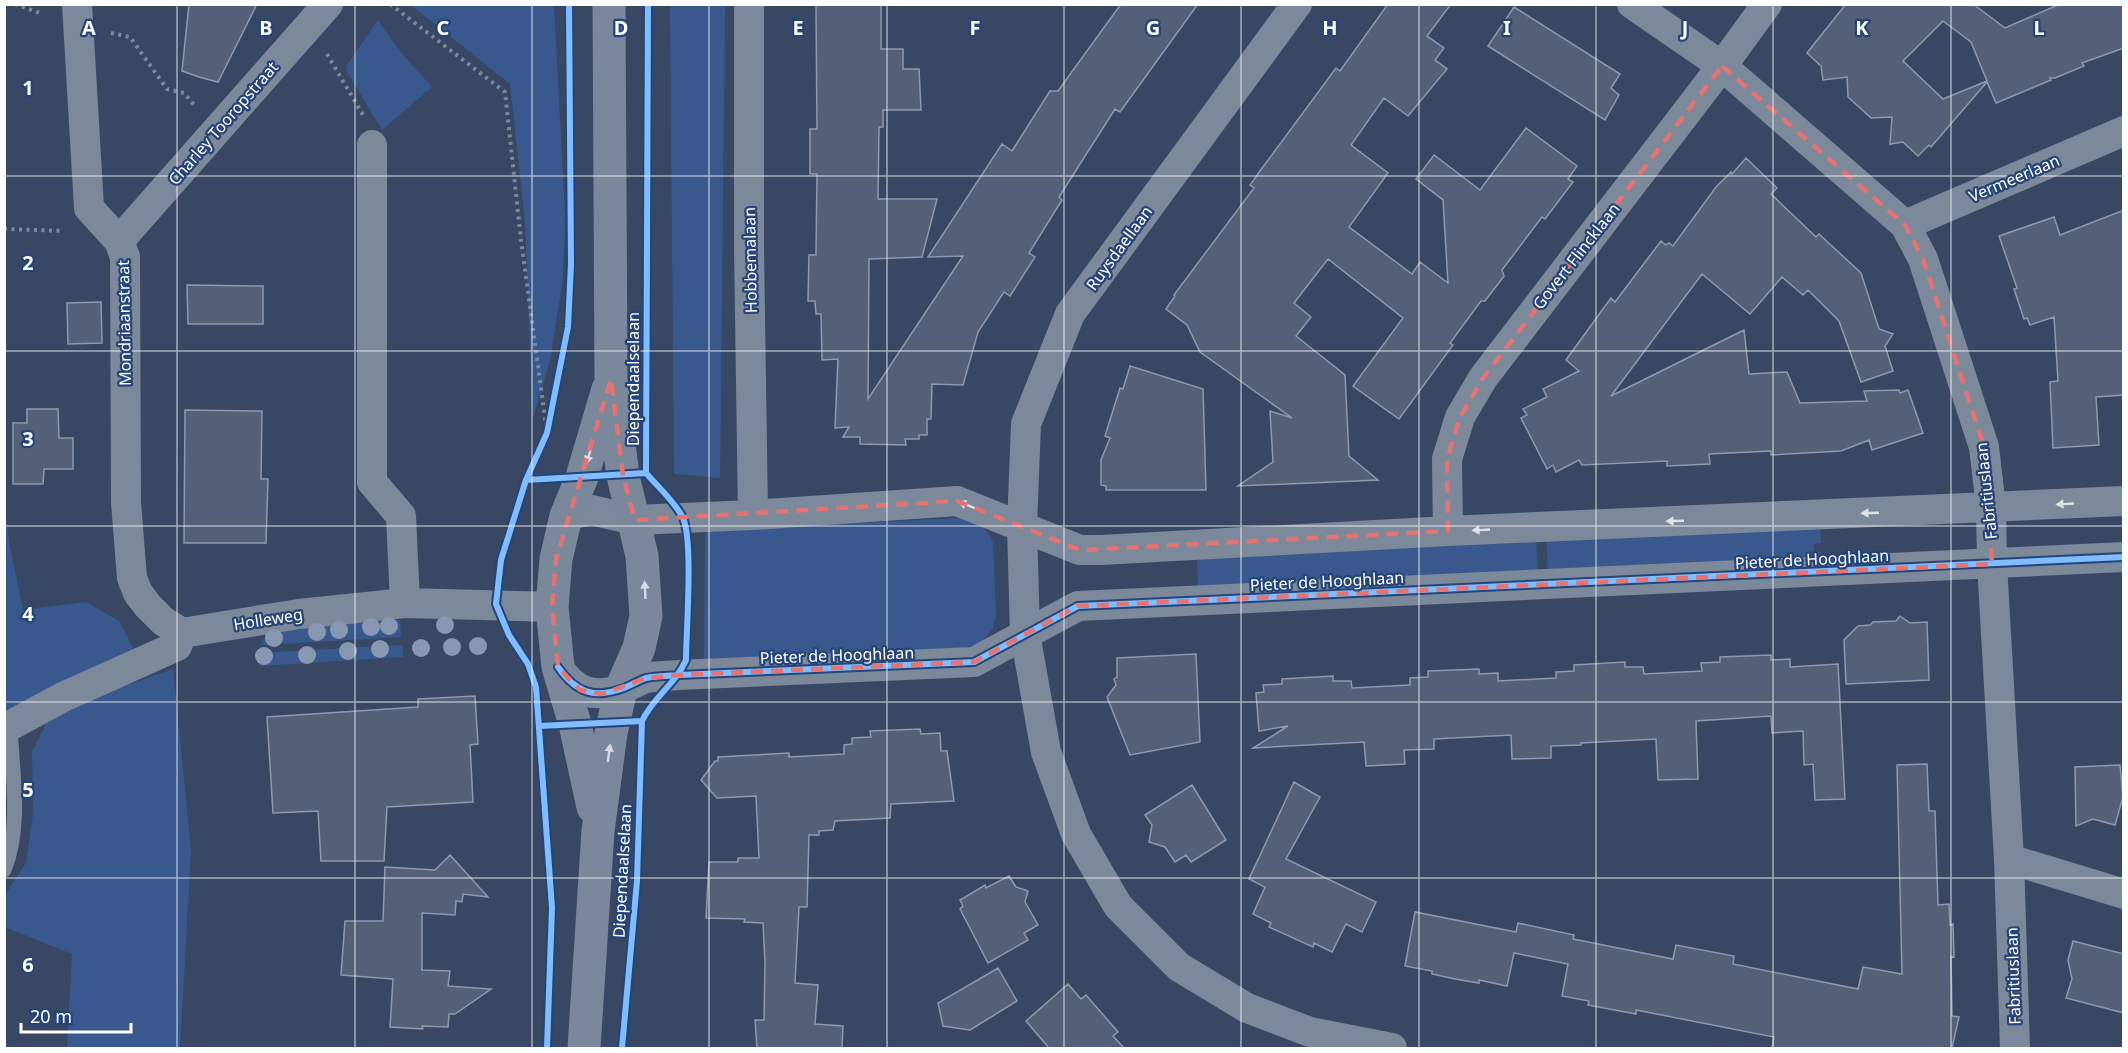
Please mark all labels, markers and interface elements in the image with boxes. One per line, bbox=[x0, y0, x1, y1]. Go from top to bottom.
text: A bbox=[82, 14, 96, 41]
text: B bbox=[259, 14, 273, 41]
text: C bbox=[437, 14, 450, 41]
text: D bbox=[614, 14, 628, 41]
text: E bbox=[792, 14, 804, 41]
text: F bbox=[970, 14, 980, 41]
text: G bbox=[1146, 14, 1160, 41]
text: H bbox=[1322, 14, 1338, 41]
text: I bbox=[1503, 14, 1511, 41]
text: J bbox=[1680, 14, 1688, 41]
text: K bbox=[1855, 14, 1869, 41]
text: L bbox=[2033, 14, 2045, 41]
street label: Charley Tooropstraat bbox=[163, 56, 283, 190]
text: 1 bbox=[22, 74, 34, 101]
street label: Vermeerlaan bbox=[1965, 149, 2063, 207]
street label: Govert Flincklaan bbox=[1528, 198, 1624, 314]
street label: Ruysdaellaan bbox=[1081, 201, 1157, 295]
street label: Hobbemalaan bbox=[738, 207, 762, 313]
text: 2 bbox=[22, 249, 34, 276]
street label: Mondriaanstraat bbox=[112, 260, 136, 386]
street label: Diependaalselaan bbox=[622, 312, 644, 446]
text: 3 bbox=[22, 425, 34, 452]
street label: Fabritiuslaan bbox=[1970, 441, 2002, 541]
one-way arrow bbox=[584, 446, 593, 464]
one-way arrow bbox=[2056, 499, 2075, 508]
one-way arrow bbox=[958, 500, 976, 510]
one-way arrow bbox=[1861, 508, 1880, 517]
one-way arrow bbox=[1666, 517, 1685, 526]
one-way arrow bbox=[1471, 525, 1490, 534]
street label: Pieter de Hooghlaan bbox=[1734, 544, 1890, 574]
street label: Pieter de Hooghlaan bbox=[1249, 566, 1405, 596]
one-way arrow bbox=[640, 581, 649, 600]
text: 4 bbox=[22, 600, 34, 627]
street label: Holleweg bbox=[232, 603, 304, 635]
street label: Pieter de Hooghlaan bbox=[759, 641, 915, 669]
one-way arrow bbox=[604, 743, 613, 762]
text: 5 bbox=[22, 776, 34, 803]
street label: Diependaalselaan bbox=[608, 803, 636, 939]
street label: Fabritiuslaan bbox=[2000, 927, 2026, 1025]
text: 6 bbox=[22, 951, 34, 978]
scale bar bbox=[21, 996, 130, 1034]
text: 20 m bbox=[30, 1004, 72, 1028]

